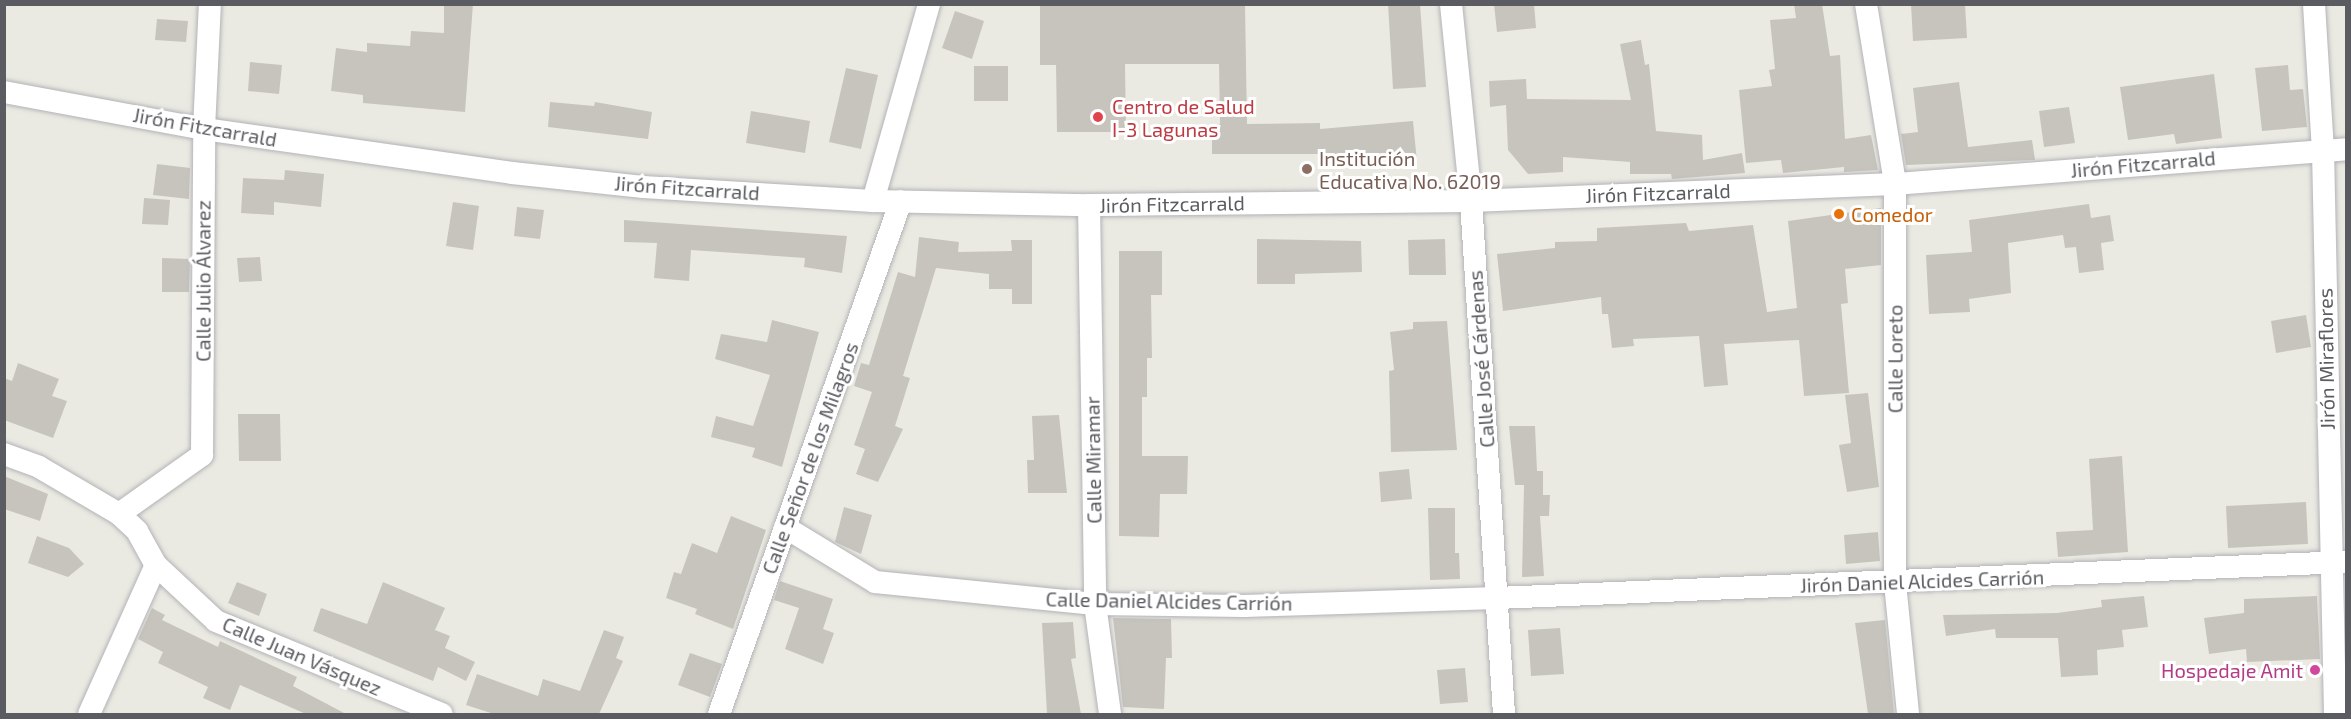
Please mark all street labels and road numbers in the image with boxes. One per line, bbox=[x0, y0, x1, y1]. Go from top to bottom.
street label: Jirón Fitzcarrald bbox=[131, 103, 279, 151]
street label: Jirón Fitzcarrald bbox=[2069, 146, 2217, 182]
street label: Jirón Fitzcarrald bbox=[614, 171, 760, 205]
street label: Jirón Fitzcarrald bbox=[1585, 178, 1731, 208]
street label: Jirón Fitzcarrald bbox=[1099, 191, 1245, 217]
street label: Calle Julio Álvarez bbox=[191, 200, 215, 362]
street label: Calle José Cárdenas bbox=[1463, 269, 1499, 449]
street label: Jirón Miraflores bbox=[2313, 288, 2339, 430]
street label: Calle Loreto bbox=[1883, 305, 1907, 413]
street label: Calle Señor de los Milagros bbox=[757, 339, 863, 577]
street label: Calle Miramar bbox=[1080, 396, 1106, 524]
street label: Jirón Daniel Alcides Carrión bbox=[1799, 565, 2045, 597]
street label: Calle Daniel Alcides Carrión bbox=[1045, 587, 1293, 615]
street label: Calle Juan Vásquez bbox=[219, 612, 385, 700]

